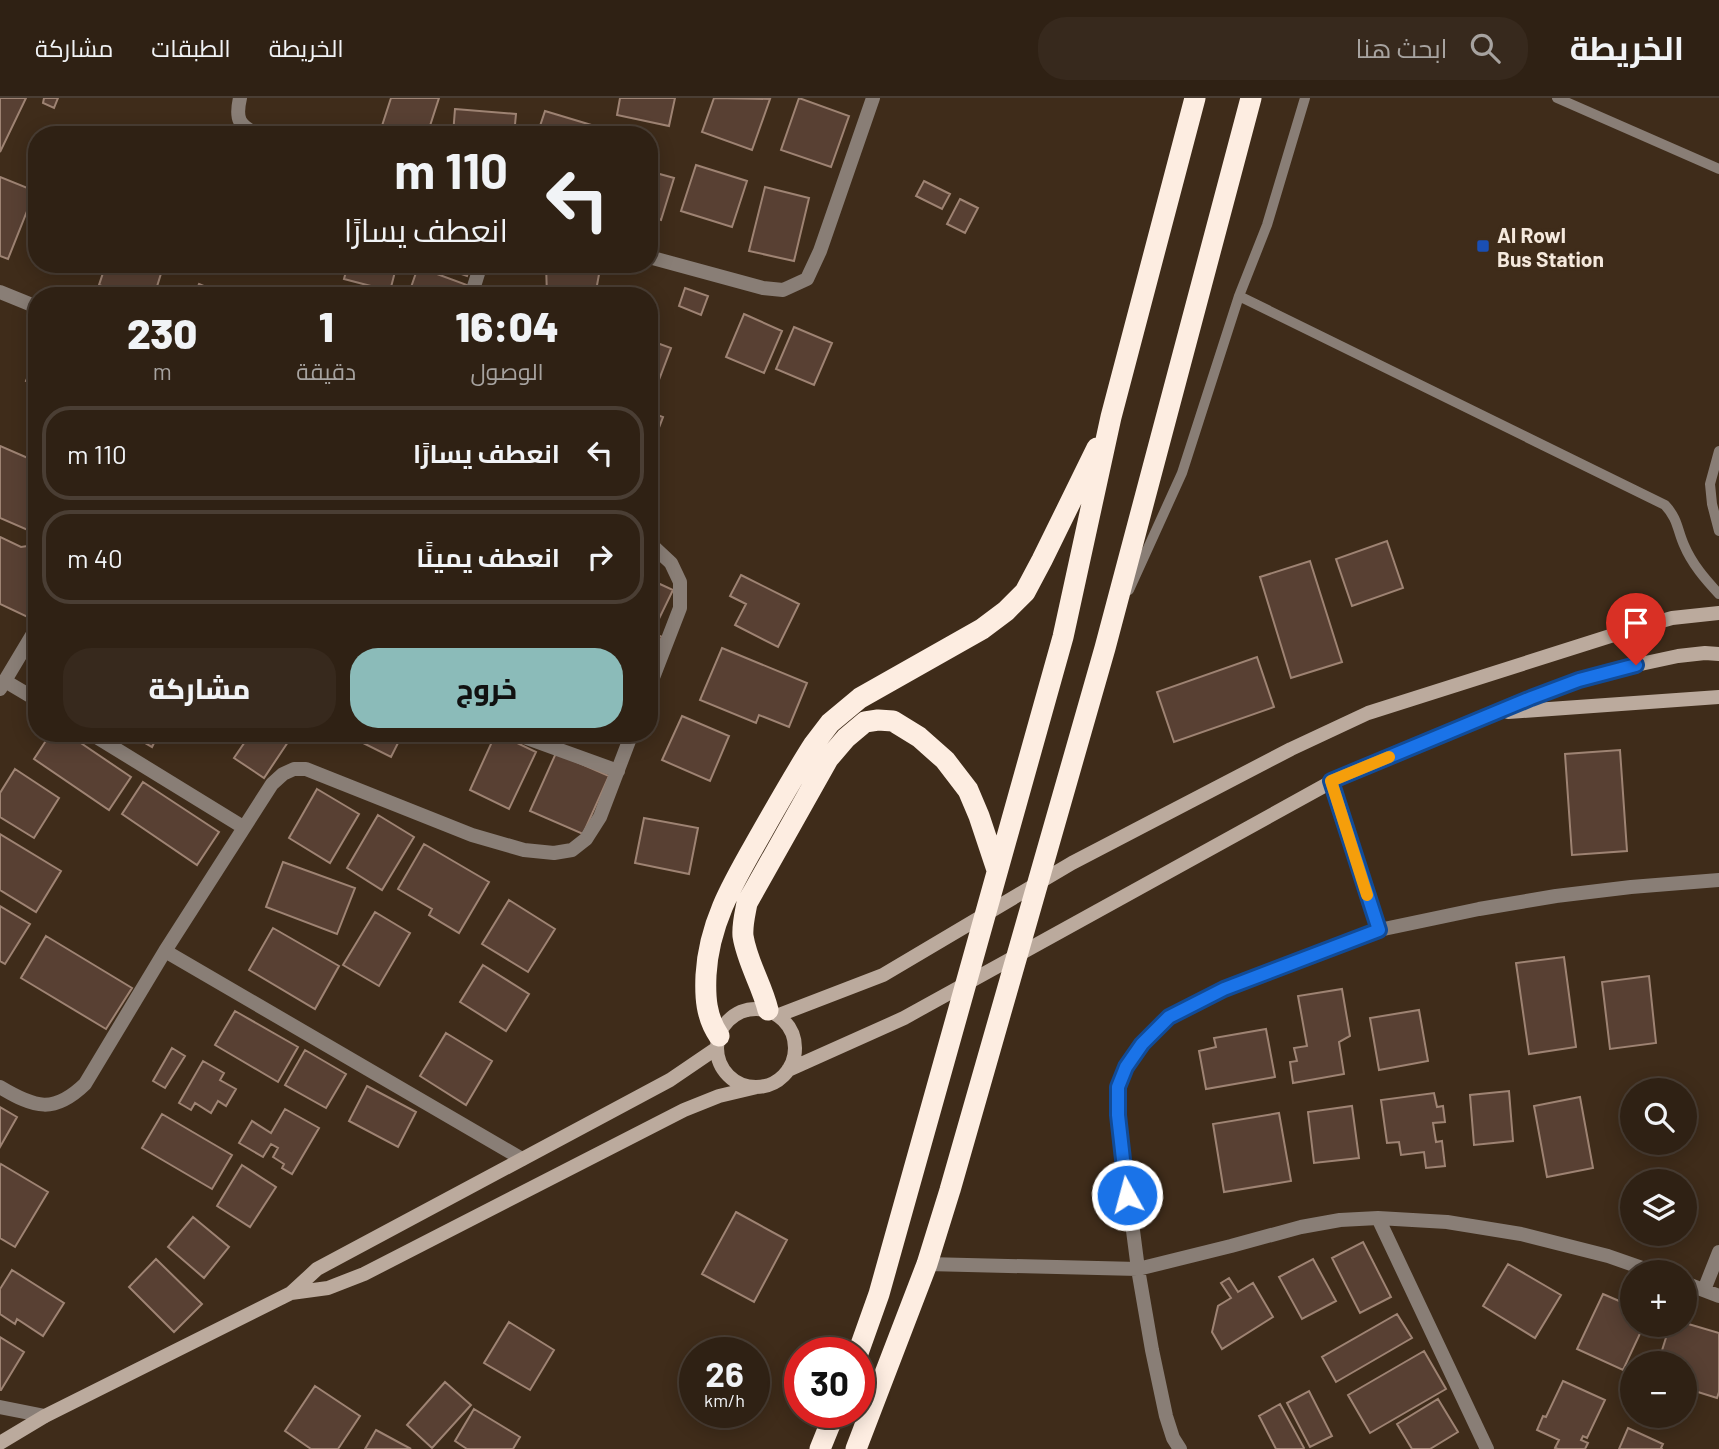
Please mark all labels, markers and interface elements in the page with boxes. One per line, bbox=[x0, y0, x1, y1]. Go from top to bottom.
search box bbox=[1038, 17, 1528, 80]
text: الخريطة bbox=[1570, 27, 1684, 67]
icon: search bbox=[1466, 29, 1504, 67]
text: ابحث هنا bbox=[1356, 32, 1448, 63]
text: مشاركة bbox=[35, 33, 113, 62]
text: الطبقات bbox=[151, 33, 231, 62]
text: الخريطة bbox=[269, 33, 344, 62]
text: 110 m bbox=[394, 140, 508, 199]
icon: left bbox=[532, 154, 623, 245]
text: انعطف يسارًا bbox=[344, 210, 508, 248]
place label: Al Rowl Bus Station bbox=[1497, 222, 1604, 271]
marker: Al Rowl Bus Station bbox=[1475, 238, 1491, 254]
text: 1 bbox=[319, 300, 334, 350]
text: 16:04 bbox=[455, 300, 559, 350]
text: 230 bbox=[127, 307, 197, 357]
text: m bbox=[153, 357, 172, 385]
text: دقيقة bbox=[296, 357, 356, 385]
text: الوصول bbox=[470, 357, 544, 385]
icon: left bbox=[581, 434, 619, 472]
text: انعطف يسارًا bbox=[413, 437, 560, 468]
text: 110 m bbox=[67, 438, 127, 469]
icon: right bbox=[581, 538, 619, 576]
text: انعطف يمينًا bbox=[416, 541, 560, 572]
text: 40 m bbox=[67, 542, 123, 573]
pin bbox=[1606, 593, 1666, 665]
icon: arrive bbox=[1617, 604, 1655, 642]
button: مشاركة bbox=[63, 648, 336, 728]
button: خروج bbox=[350, 648, 623, 728]
map controls bbox=[1620, 1078, 1697, 1428]
button: search bbox=[1620, 1078, 1697, 1155]
position arrow bbox=[1090, 1158, 1164, 1232]
button: layers bbox=[1620, 1169, 1697, 1246]
button: + bbox=[1620, 1260, 1697, 1337]
speed limit sign: 30 bbox=[784, 1337, 875, 1428]
button: − bbox=[1620, 1351, 1697, 1428]
text: 26 bbox=[705, 1352, 744, 1394]
text: km/h bbox=[704, 1389, 745, 1411]

